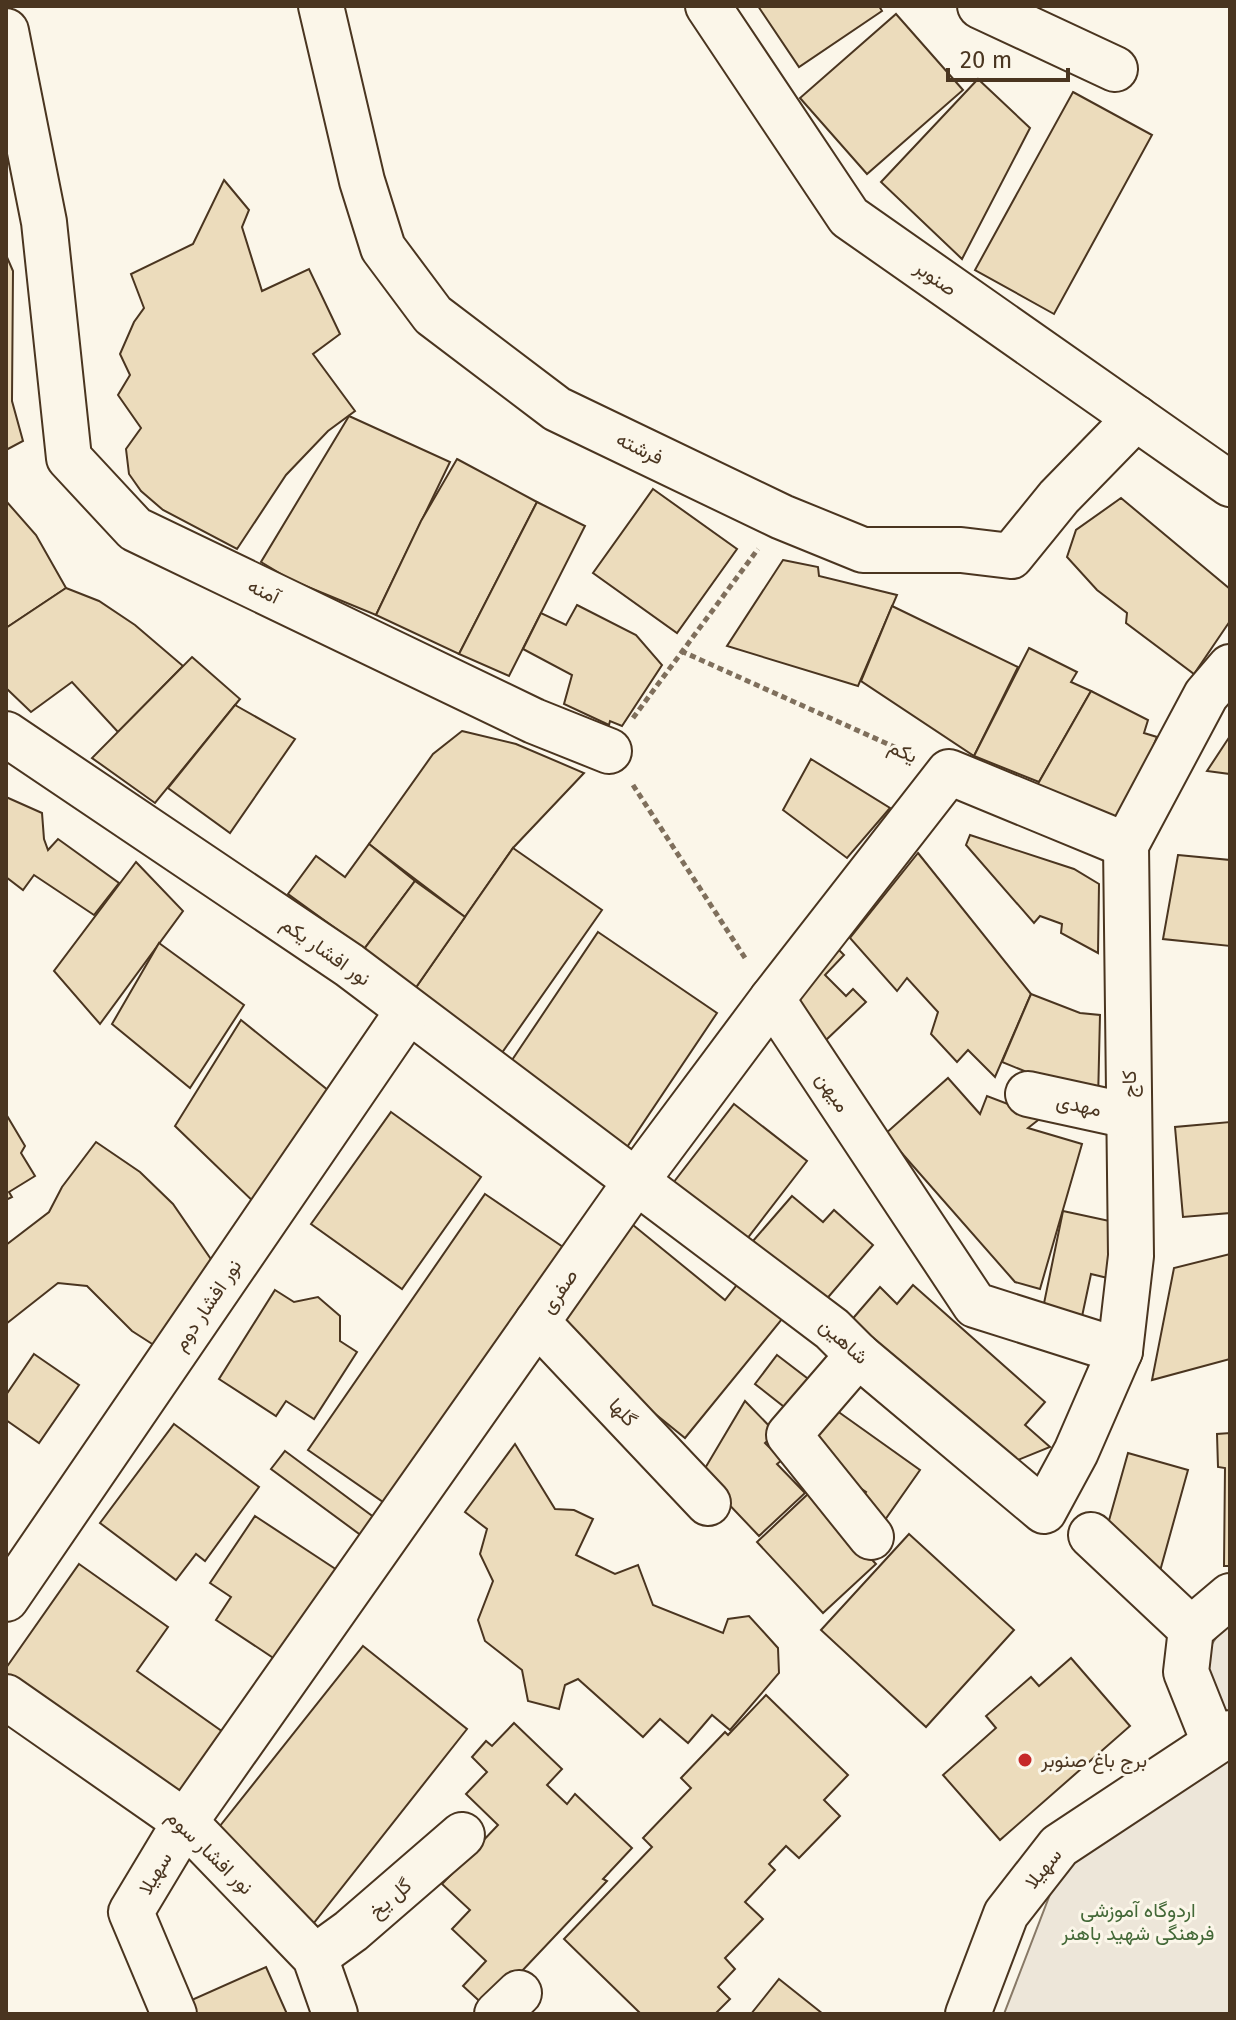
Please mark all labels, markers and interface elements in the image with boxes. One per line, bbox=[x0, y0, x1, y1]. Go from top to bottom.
scale bar bbox=[948, 32, 1068, 82]
text: 20 m bbox=[960, 46, 1012, 74]
street label: صنوبر bbox=[909, 254, 962, 302]
street label: فرشته bbox=[612, 426, 667, 470]
street label: آمنه bbox=[244, 573, 285, 609]
street label: یکم bbox=[884, 734, 921, 769]
street label: نور افشار یکم bbox=[276, 911, 375, 991]
street label: میهن bbox=[810, 1067, 855, 1117]
street label: کاج bbox=[1117, 1070, 1143, 1098]
street label: مهدی bbox=[1054, 1089, 1104, 1122]
street label: نور افشار دوم bbox=[168, 1255, 247, 1356]
street label: صفری bbox=[535, 1264, 584, 1318]
street label: شاهین bbox=[815, 1313, 873, 1369]
street label: گلها bbox=[603, 1393, 642, 1432]
place label: برج باغ صنوبر bbox=[1040, 1748, 1147, 1774]
marker: برج باغ صنوبر bbox=[1016, 1751, 1034, 1769]
street label: نور افشار سوم bbox=[161, 1805, 258, 1900]
street label: سهیلا bbox=[1019, 1843, 1067, 1894]
street label: سهیلا bbox=[133, 1848, 178, 1899]
street label: گل یخ bbox=[364, 1873, 418, 1925]
park label: اردوگاه آموزشی فرهنگی شهید باهنر bbox=[1061, 1898, 1214, 1946]

